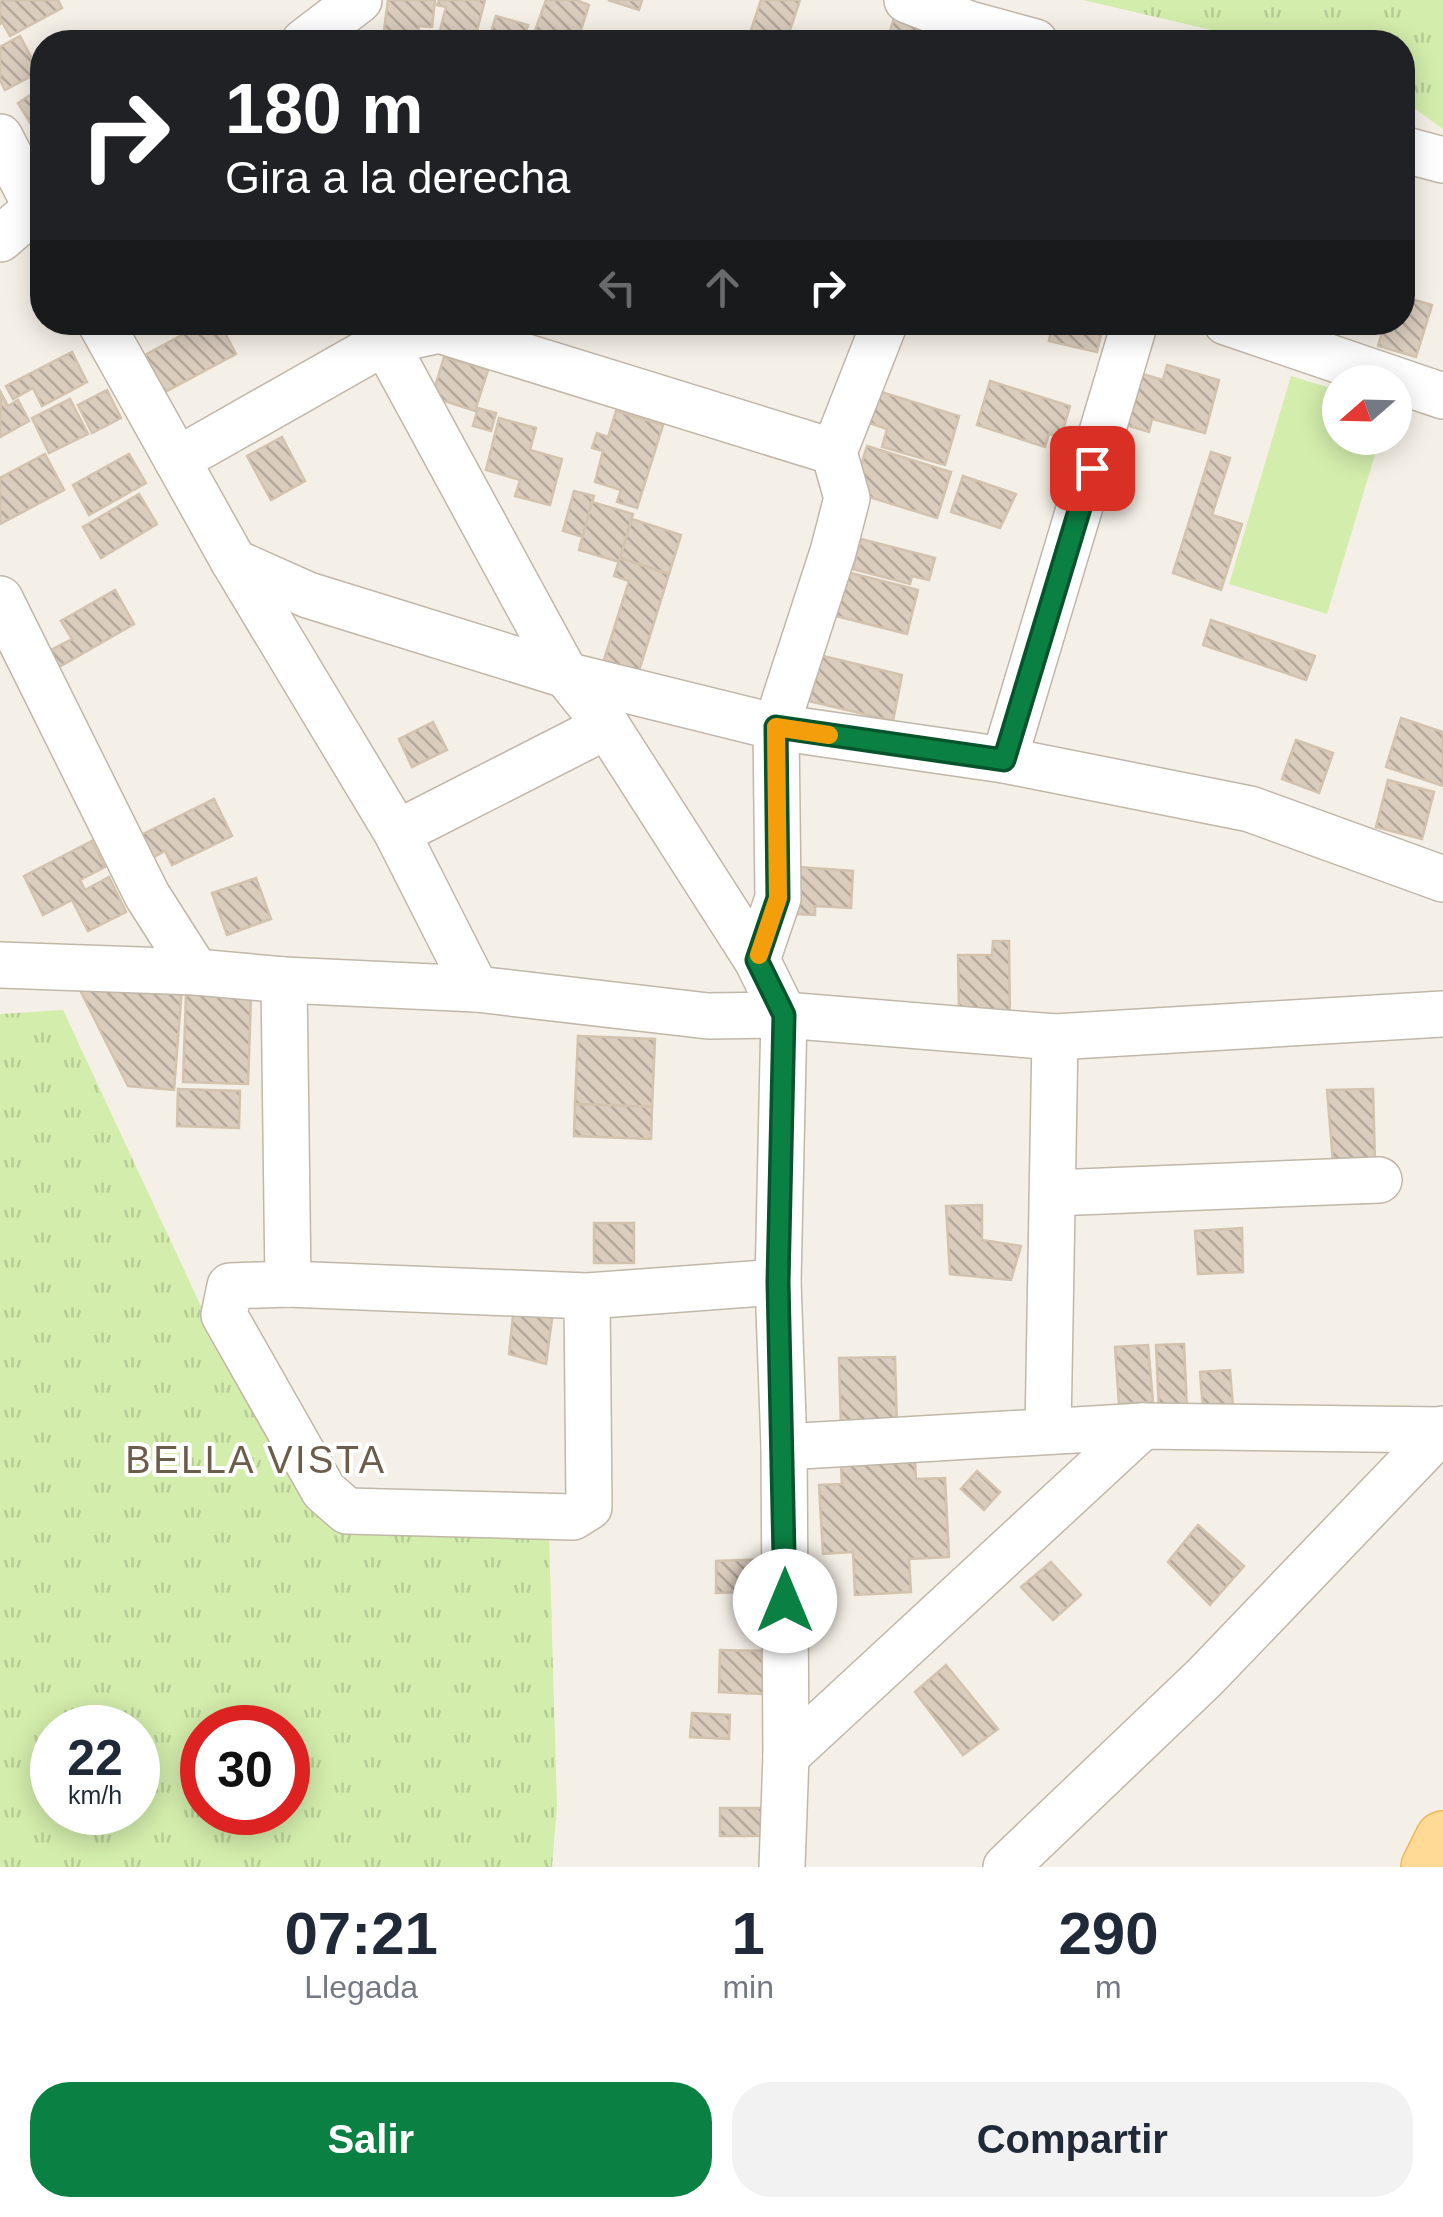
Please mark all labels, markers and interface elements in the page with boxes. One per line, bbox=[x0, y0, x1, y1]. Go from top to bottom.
icon: right bbox=[60, 70, 190, 200]
text: 180 m bbox=[225, 70, 423, 148]
text: Gira a la derecha bbox=[225, 152, 570, 203]
icon: left bbox=[590, 260, 645, 315]
icon: ahead bbox=[695, 260, 750, 315]
icon: right bbox=[800, 260, 855, 315]
north arrow bbox=[1322, 365, 1412, 455]
map controls bbox=[1322, 365, 1412, 455]
pin bbox=[1050, 426, 1135, 511]
icon: arrive bbox=[1065, 441, 1120, 496]
district label: BELLA VISTA bbox=[125, 1439, 387, 1481]
position arrow bbox=[733, 1549, 837, 1653]
speed limit sign: 30 bbox=[180, 1705, 310, 1835]
text: 22 bbox=[67, 1730, 123, 1786]
text: km/h bbox=[68, 1781, 122, 1809]
text: 07:21 bbox=[284, 1900, 438, 1967]
text: 1 bbox=[731, 1900, 765, 1967]
text: 290 bbox=[1058, 1900, 1159, 1967]
text: Llegada bbox=[304, 1969, 418, 2005]
text: min bbox=[722, 1969, 774, 2005]
text: m bbox=[1095, 1969, 1122, 2005]
button: Salir bbox=[30, 2082, 712, 2197]
button: Compartir bbox=[732, 2082, 1413, 2197]

